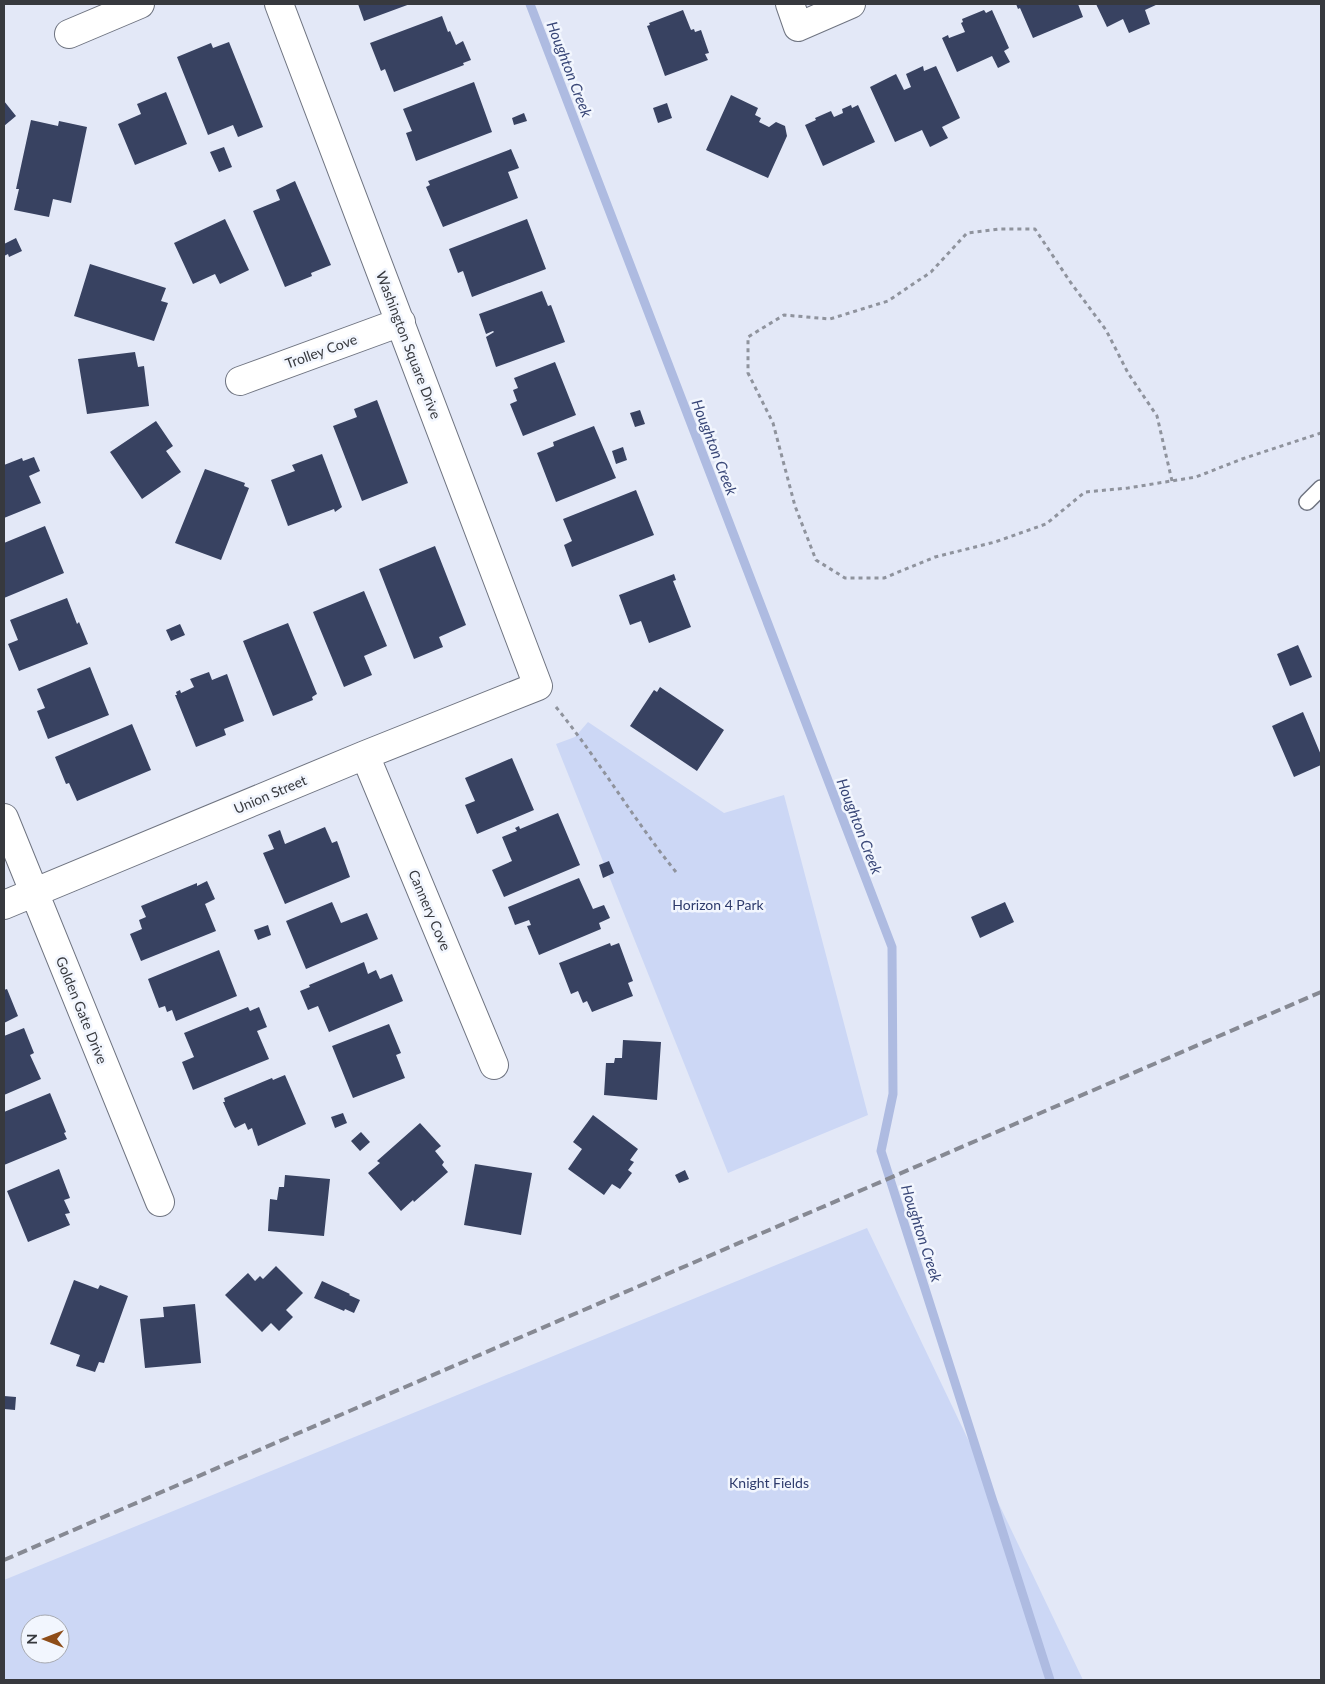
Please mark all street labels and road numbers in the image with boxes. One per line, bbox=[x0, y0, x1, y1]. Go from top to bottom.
street label: Washington Square Drive bbox=[373, 269, 445, 421]
street label: Trolley Cove bbox=[283, 330, 359, 372]
street label: Union Street bbox=[231, 771, 309, 817]
street label: Cannery Cove bbox=[405, 867, 455, 953]
street label: Golden Gate Drive bbox=[53, 954, 111, 1066]

